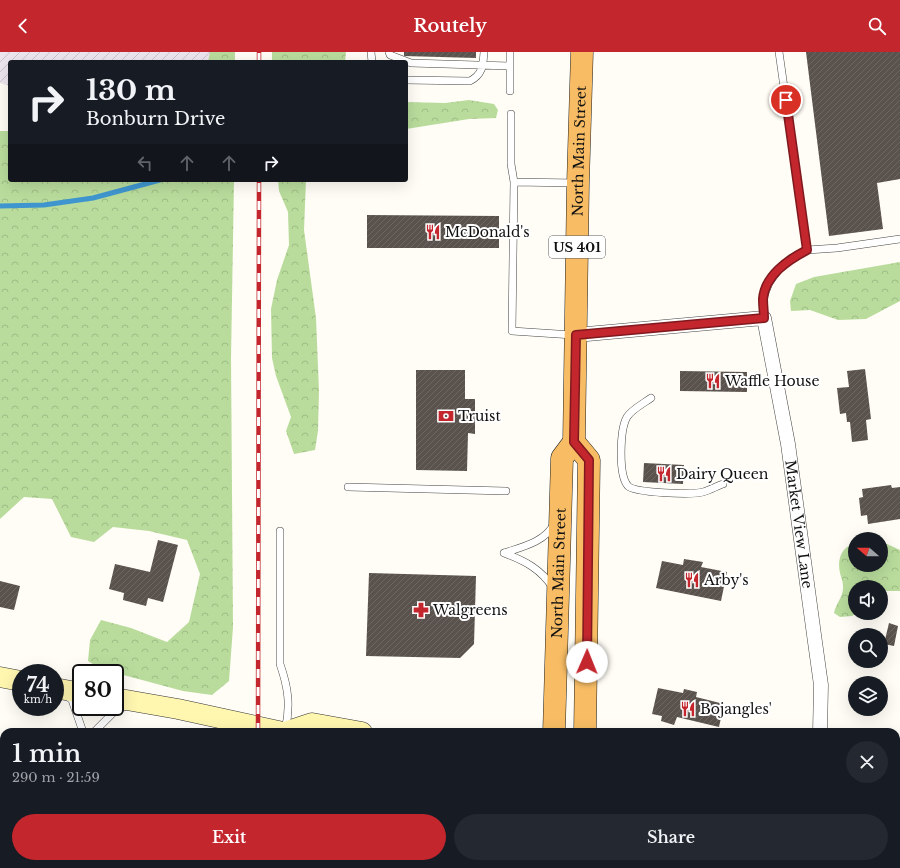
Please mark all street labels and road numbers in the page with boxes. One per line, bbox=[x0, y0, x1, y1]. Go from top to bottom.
street label: North Main Street bbox=[568, 85, 590, 217]
road number: US 401 bbox=[549, 236, 605, 258]
street label: Market View Lane bbox=[781, 459, 817, 590]
street label: North Main Street bbox=[548, 507, 570, 639]

